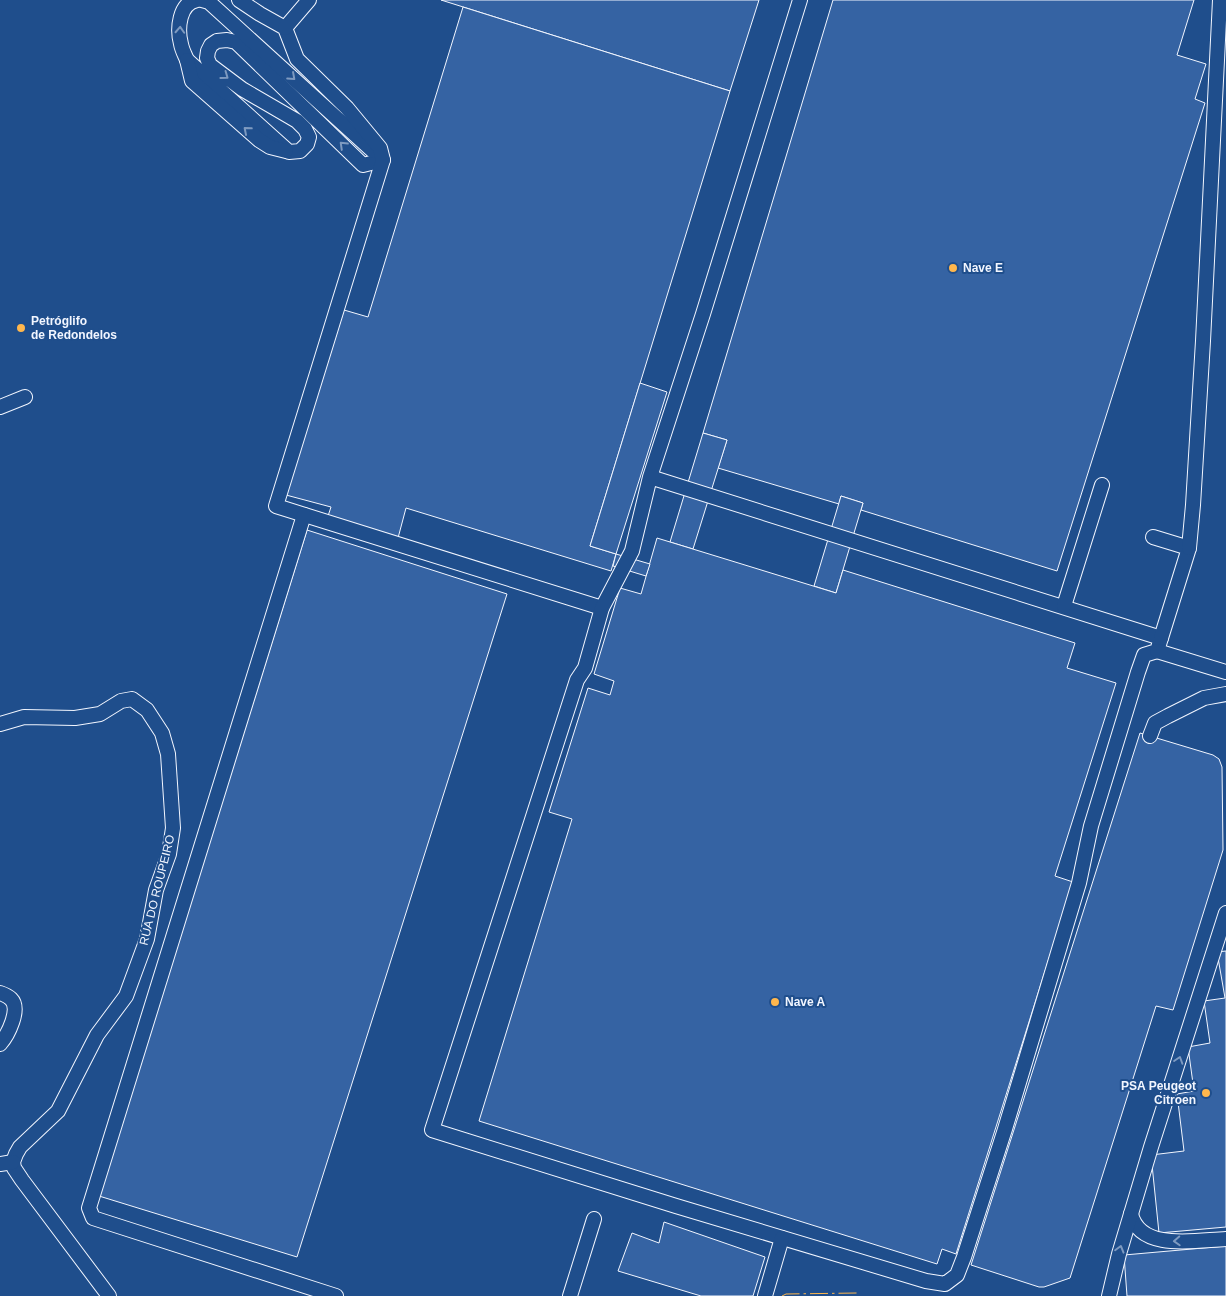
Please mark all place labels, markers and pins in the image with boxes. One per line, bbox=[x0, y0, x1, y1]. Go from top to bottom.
place label: Nave E bbox=[963, 261, 1003, 275]
marker: Nave E bbox=[947, 262, 959, 274]
place label: Petróglifo de Redondelos bbox=[31, 314, 117, 342]
marker: Petróglifo de Redondelos bbox=[15, 322, 27, 334]
place label: Nave A bbox=[785, 995, 826, 1009]
marker: Nave A bbox=[769, 996, 781, 1008]
place label: PSA Peugeot Citroen bbox=[1121, 1079, 1196, 1107]
marker: PSA Peugeot Citroen bbox=[1200, 1087, 1212, 1099]

